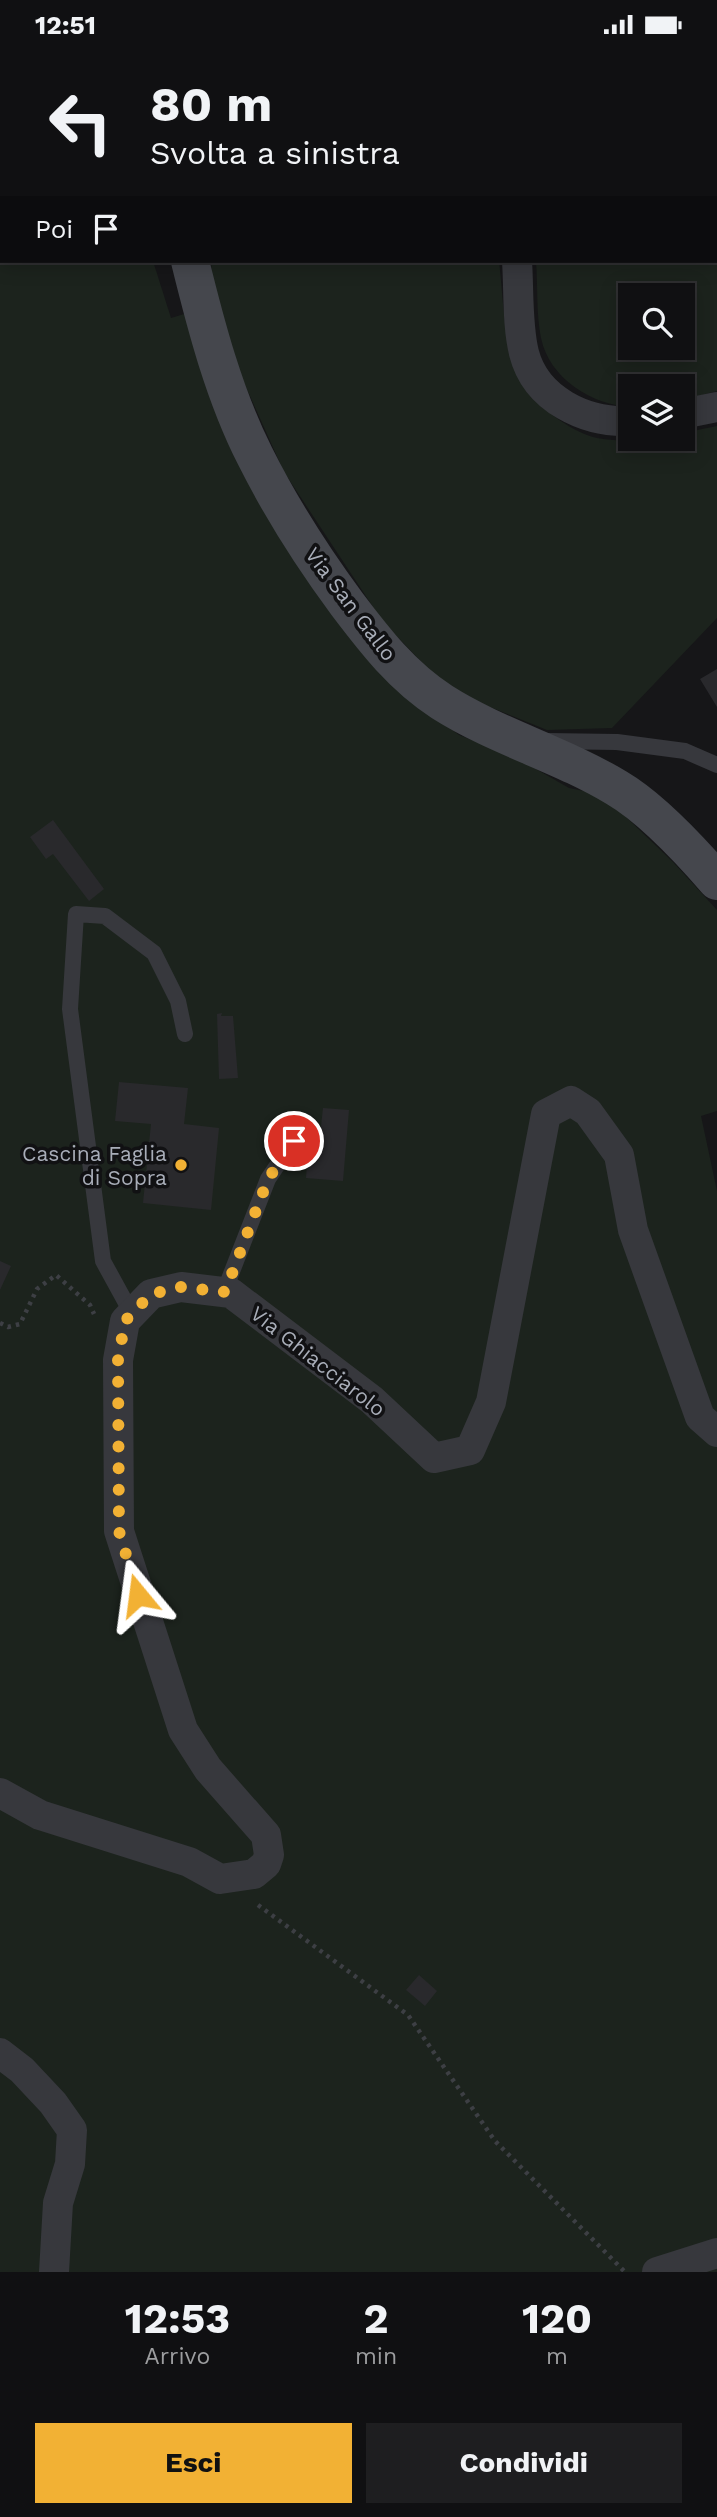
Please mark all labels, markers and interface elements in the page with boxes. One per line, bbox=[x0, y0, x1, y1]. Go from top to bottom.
text: 12:51 bbox=[35, 10, 96, 40]
text: 80 m bbox=[150, 75, 272, 133]
icon: left bbox=[35, 77, 126, 168]
text: Svolta a sinistra bbox=[150, 134, 400, 172]
icon: arrive bbox=[87, 210, 125, 248]
text: Poi bbox=[35, 214, 73, 244]
map controls bbox=[618, 283, 695, 451]
button: search bbox=[618, 283, 695, 360]
button: layers bbox=[618, 374, 695, 451]
street label: Via San Gallo bbox=[300, 542, 402, 666]
pin bbox=[264, 1111, 324, 1171]
icon: arrive bbox=[275, 1122, 313, 1160]
place label: Cascina Faglia di Sopra bbox=[22, 1141, 167, 1190]
marker: Cascina Faglia di Sopra bbox=[173, 1157, 189, 1173]
street label: Via Ghiacciarolo bbox=[246, 1301, 390, 1421]
position arrow bbox=[101, 1558, 175, 1632]
text: 12:53 bbox=[125, 2294, 230, 2343]
text: 2 bbox=[363, 2294, 389, 2343]
text: 120 bbox=[522, 2294, 592, 2343]
text: Arrivo bbox=[145, 2343, 210, 2370]
text: min bbox=[355, 2343, 397, 2370]
text: m bbox=[546, 2343, 568, 2370]
button: Esci bbox=[35, 2423, 352, 2503]
button: Condividi bbox=[366, 2423, 682, 2503]

